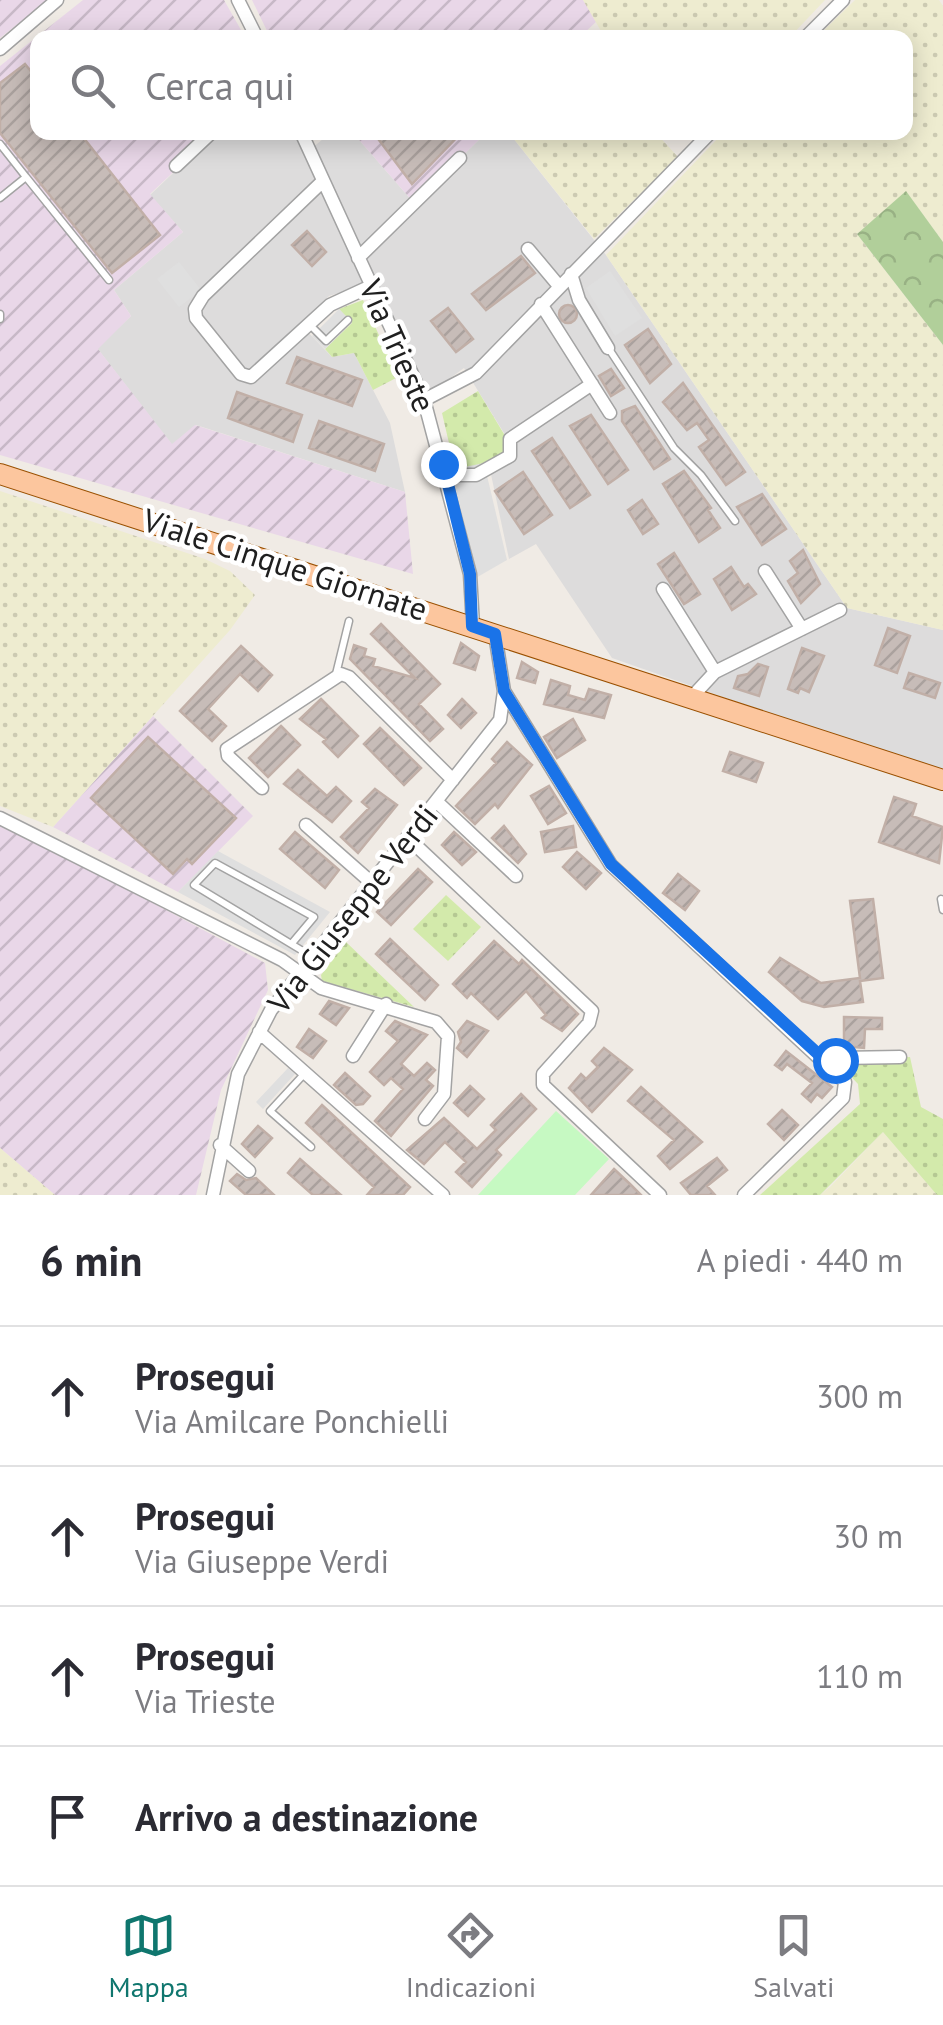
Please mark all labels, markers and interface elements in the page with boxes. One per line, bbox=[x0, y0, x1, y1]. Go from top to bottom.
search box bbox=[30, 30, 913, 140]
icon: search bbox=[65, 58, 120, 113]
text: Cerca qui bbox=[145, 61, 295, 110]
street label: Via Trieste bbox=[350, 272, 446, 418]
route end bbox=[421, 442, 467, 488]
street label: Viale Cinque Giornate bbox=[137, 498, 433, 630]
street label: Via Giuseppe Verdi bbox=[257, 795, 447, 1022]
route start bbox=[813, 1038, 859, 1084]
text: 6 min bbox=[40, 1233, 142, 1288]
text: A piedi · 440 m bbox=[697, 1239, 903, 1281]
text: Prosegui bbox=[135, 1351, 276, 1400]
icon: ahead bbox=[40, 1369, 95, 1424]
text: 300 m bbox=[816, 1375, 903, 1417]
text: Via Amilcare Ponchielli bbox=[135, 1400, 449, 1442]
text: Prosegui bbox=[135, 1491, 276, 1540]
icon: ahead bbox=[40, 1509, 95, 1564]
text: 30 m bbox=[834, 1515, 903, 1557]
text: Via Giuseppe Verdi bbox=[135, 1540, 389, 1582]
text: Prosegui bbox=[135, 1631, 276, 1680]
icon: ahead bbox=[40, 1649, 95, 1704]
text: 110 m bbox=[816, 1655, 903, 1697]
text: Via Trieste bbox=[135, 1680, 276, 1722]
icon: arrive bbox=[40, 1789, 95, 1844]
text: Arrivo a destinazione bbox=[135, 1792, 478, 1841]
tab: Mappa bbox=[109, 1908, 189, 2005]
tab: Indicazioni bbox=[406, 1908, 536, 2005]
tab: Salvati bbox=[753, 1908, 834, 2005]

